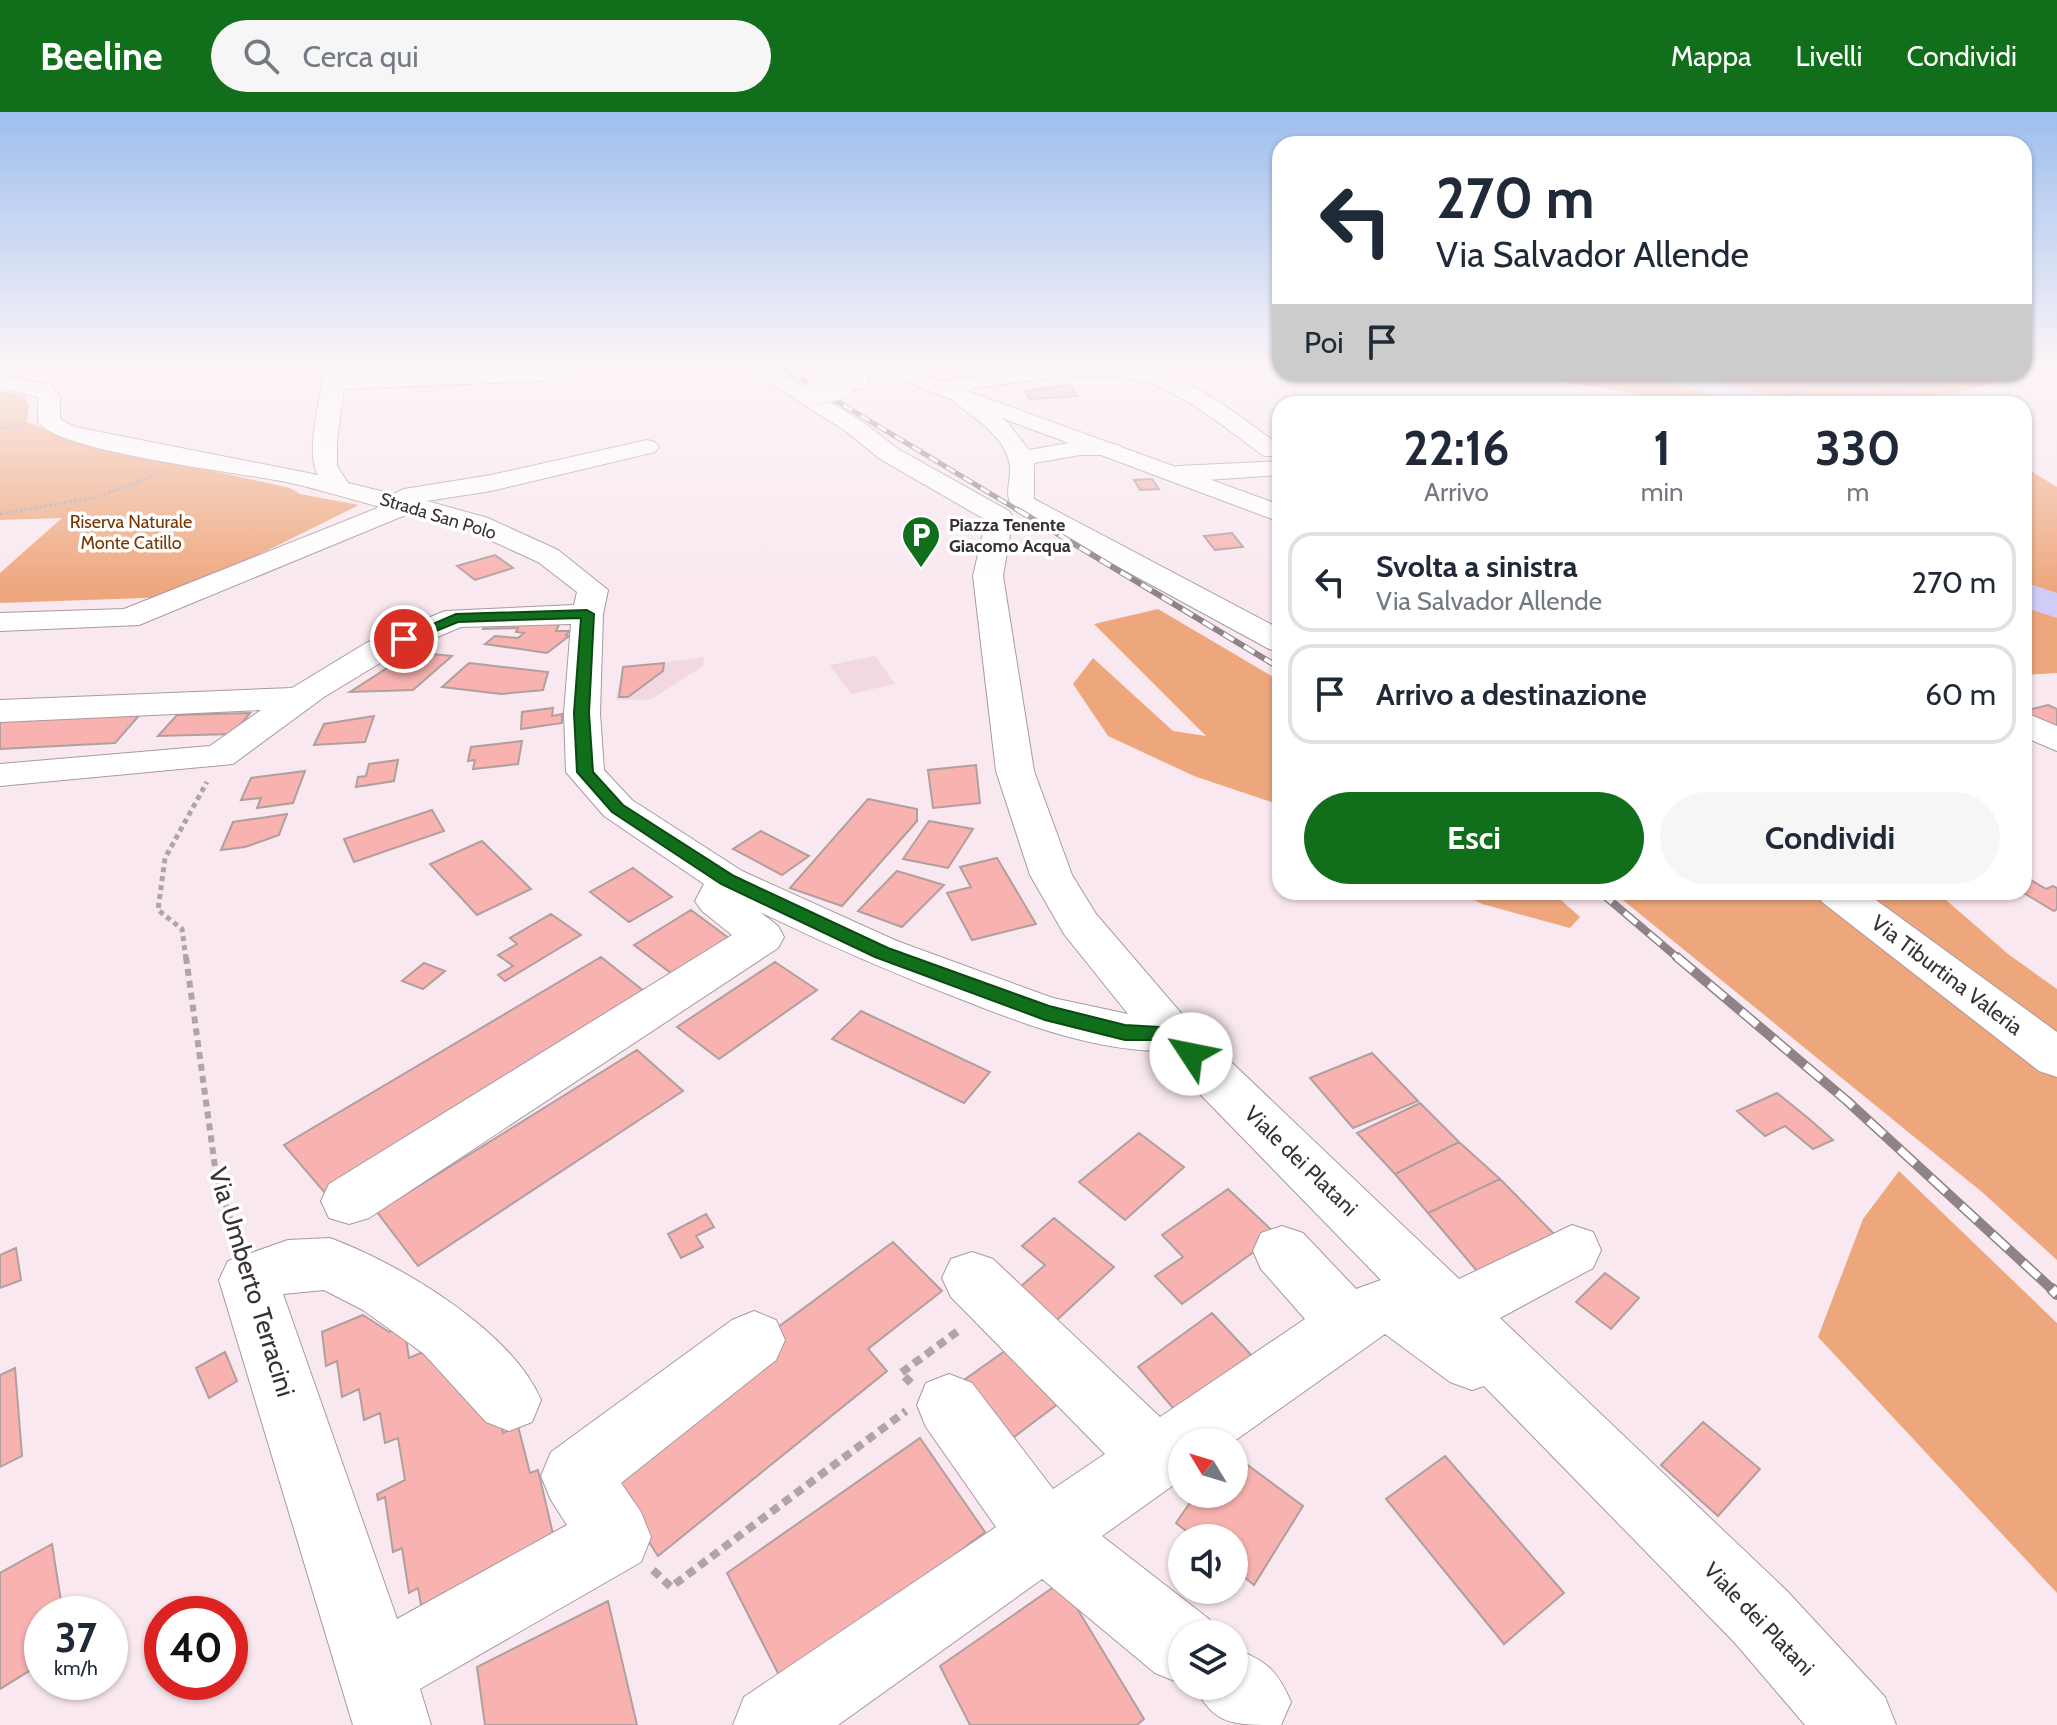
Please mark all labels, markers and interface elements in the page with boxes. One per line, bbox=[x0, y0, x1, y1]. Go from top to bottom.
search box bbox=[211, 20, 771, 92]
text: Beeline bbox=[40, 33, 163, 80]
icon: search bbox=[239, 34, 283, 78]
text: Cerca qui bbox=[303, 38, 419, 75]
text: Mappa bbox=[1671, 39, 1751, 73]
text: Livelli bbox=[1795, 39, 1862, 73]
text: Condividi bbox=[1906, 39, 2017, 73]
text: 270 m bbox=[1436, 164, 1594, 232]
icon: left bbox=[1304, 168, 1408, 272]
text: Via Salvador Allende bbox=[1436, 232, 1749, 276]
icon: arrive bbox=[1360, 320, 1404, 364]
text: Poi bbox=[1304, 324, 1344, 361]
text: 22:16 bbox=[1403, 419, 1509, 477]
text: 1 bbox=[1653, 419, 1671, 477]
text: 330 bbox=[1815, 419, 1901, 477]
text: Arrivo bbox=[1424, 476, 1489, 508]
text: min bbox=[1641, 476, 1684, 508]
text: m bbox=[1846, 476, 1869, 508]
street label: Strada San Polo bbox=[377, 488, 499, 544]
park label: Riserva Naturale Monte Catillo bbox=[70, 511, 192, 554]
parking icon: Piazza Tenente Giacomo Acqua bbox=[900, 514, 942, 569]
place label: Piazza Tenente Giacomo Acqua bbox=[949, 514, 1071, 557]
text: Svolta a sinistra bbox=[1376, 548, 1578, 585]
icon: left bbox=[1308, 560, 1352, 604]
text: 270 m bbox=[1911, 564, 1996, 601]
text: Via Salvador Allende bbox=[1376, 585, 1602, 617]
pin bbox=[370, 605, 438, 673]
icon: arrive bbox=[382, 617, 426, 661]
icon: arrive bbox=[1308, 672, 1352, 716]
text: Arrivo a destinazione bbox=[1376, 676, 1647, 713]
text: 60 m bbox=[1925, 676, 1996, 713]
button: Esci bbox=[1304, 792, 1644, 884]
button: Condividi bbox=[1660, 792, 2000, 884]
street label: Via Tiburtina Valeria bbox=[1866, 909, 2029, 1041]
position arrow bbox=[1149, 1012, 1233, 1096]
street label: Viale dei Platani bbox=[1239, 1100, 1363, 1222]
street label: Via Umberto Terracini bbox=[202, 1164, 302, 1400]
north arrow bbox=[1168, 1428, 1248, 1508]
map controls bbox=[1168, 1428, 1248, 1700]
button: sound bbox=[1168, 1524, 1248, 1604]
street label: Viale dei Platani bbox=[1698, 1557, 1820, 1681]
speed limit sign: 40 bbox=[144, 1596, 248, 1700]
text: 37 bbox=[55, 1613, 97, 1662]
button: layers bbox=[1168, 1620, 1248, 1700]
text: km/h bbox=[54, 1656, 98, 1680]

